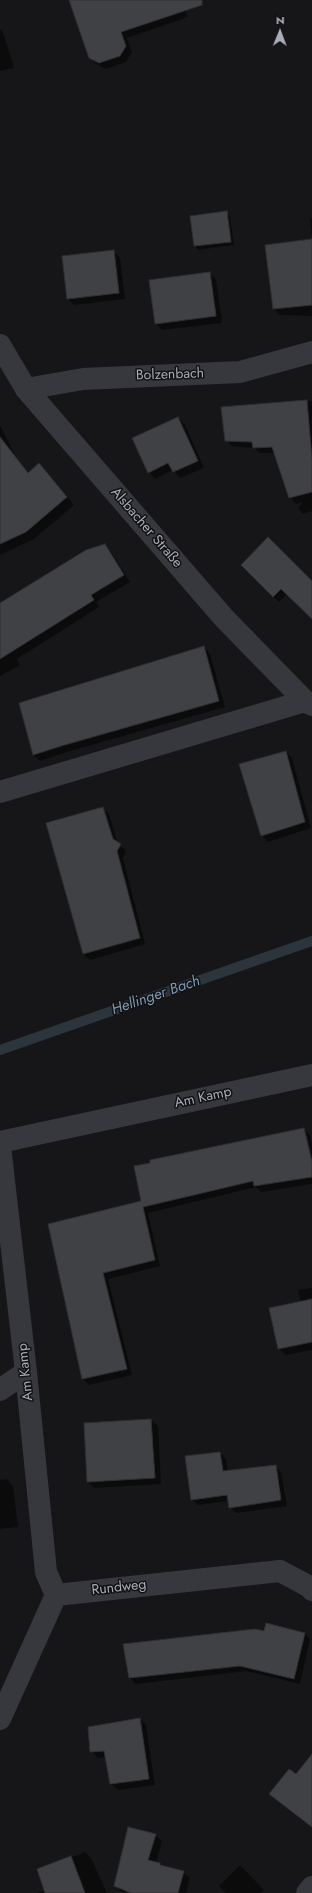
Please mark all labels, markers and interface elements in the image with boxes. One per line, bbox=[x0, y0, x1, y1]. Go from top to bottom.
north arrow bbox=[260, 12, 300, 52]
text: N bbox=[276, 12, 285, 28]
street label: Bolzenbach bbox=[136, 365, 204, 385]
street label: Alsbacher Straße bbox=[107, 484, 185, 572]
water label: Hellinger Bach bbox=[109, 972, 203, 1020]
street label: Am Kamp bbox=[173, 1084, 233, 1112]
street label: Am Kamp bbox=[15, 1342, 37, 1402]
street label: Rundweg bbox=[91, 1577, 147, 1599]

